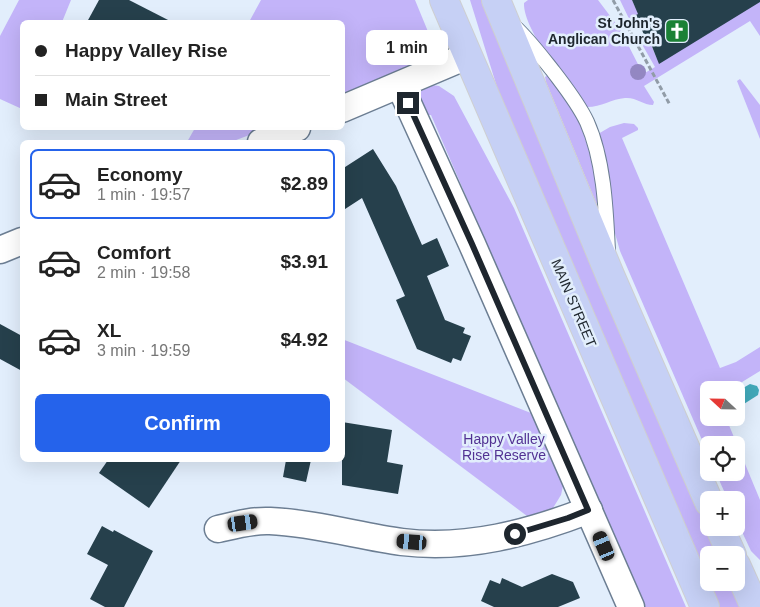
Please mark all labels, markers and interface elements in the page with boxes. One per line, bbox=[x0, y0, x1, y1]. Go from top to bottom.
place label: St John's Anglican Church bbox=[548, 15, 660, 47]
church icon: St John's Anglican Church bbox=[664, 18, 690, 44]
callout: 1 min bbox=[367, 31, 449, 66]
text: 1 min bbox=[386, 39, 428, 56]
text: Happy Valley Rise bbox=[65, 40, 228, 61]
text: Main Street bbox=[65, 89, 167, 110]
route end bbox=[397, 92, 419, 114]
icon: car bbox=[37, 162, 82, 207]
text: Economy bbox=[97, 164, 183, 185]
text: $2.89 bbox=[280, 173, 328, 194]
text: 1 min · 19:57 bbox=[97, 186, 190, 203]
icon: car bbox=[37, 240, 82, 285]
text: Comfort bbox=[97, 242, 171, 263]
text: $3.91 bbox=[280, 251, 328, 272]
street label: MAIN STREET bbox=[548, 257, 600, 350]
text: 2 min · 19:58 bbox=[97, 264, 190, 281]
icon: car bbox=[37, 318, 82, 363]
text: XL bbox=[97, 320, 121, 341]
text: $4.92 bbox=[280, 329, 328, 350]
text: 3 min · 19:59 bbox=[97, 342, 190, 359]
north arrow bbox=[700, 381, 745, 426]
map controls bbox=[700, 381, 745, 591]
button: Confirm bbox=[35, 394, 330, 452]
park label: Happy Valley Rise Reserve bbox=[462, 431, 546, 463]
button: locate bbox=[700, 436, 745, 481]
button: + bbox=[700, 491, 745, 536]
car bbox=[227, 513, 258, 533]
route start bbox=[504, 523, 526, 545]
car bbox=[591, 529, 616, 563]
car bbox=[396, 533, 427, 551]
button: − bbox=[700, 546, 745, 591]

